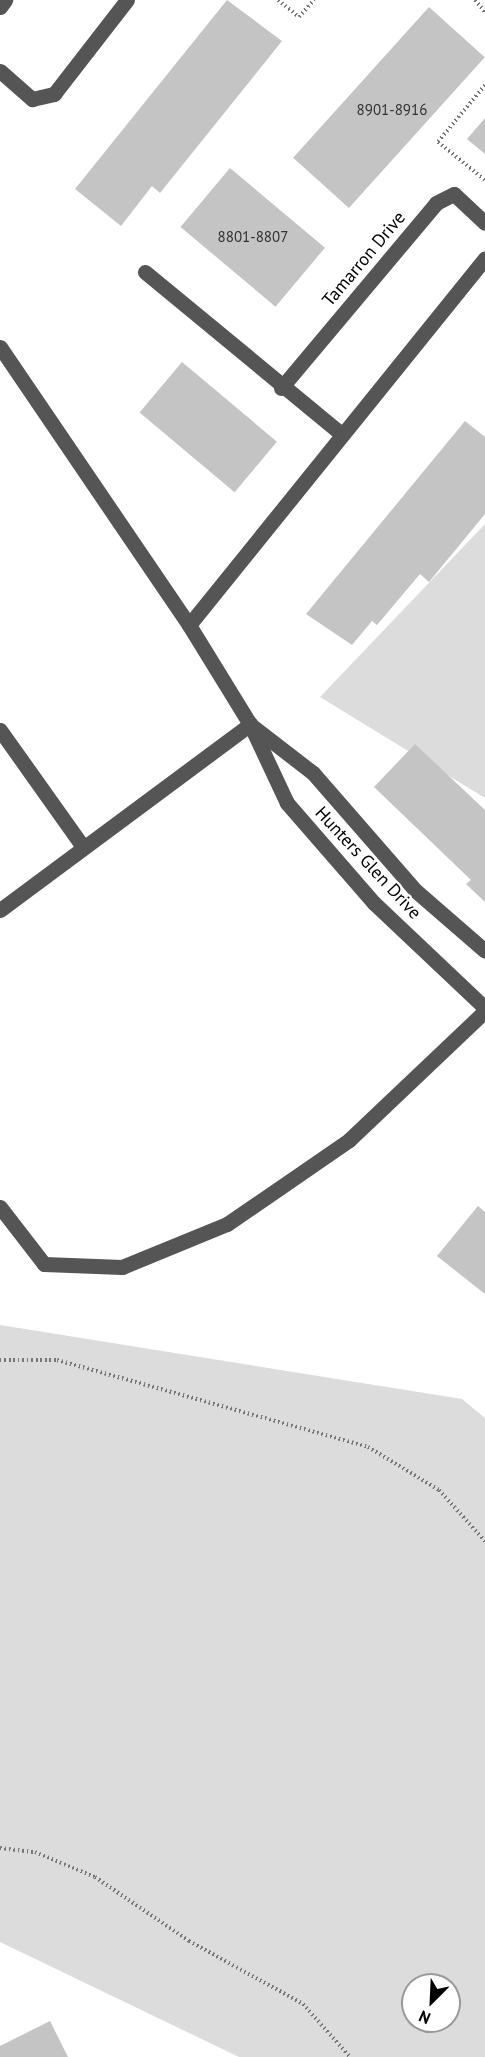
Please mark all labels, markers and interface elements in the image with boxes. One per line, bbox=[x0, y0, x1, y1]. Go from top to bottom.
house number: 8901-8916 bbox=[357, 101, 427, 119]
street label: Tamarron Drive bbox=[318, 207, 410, 311]
house number: 8801-8807 bbox=[218, 228, 288, 246]
street label: Hunters Glen Drive bbox=[310, 802, 426, 924]
north arrow bbox=[401, 1973, 461, 2033]
text: N bbox=[416, 2006, 433, 2029]

